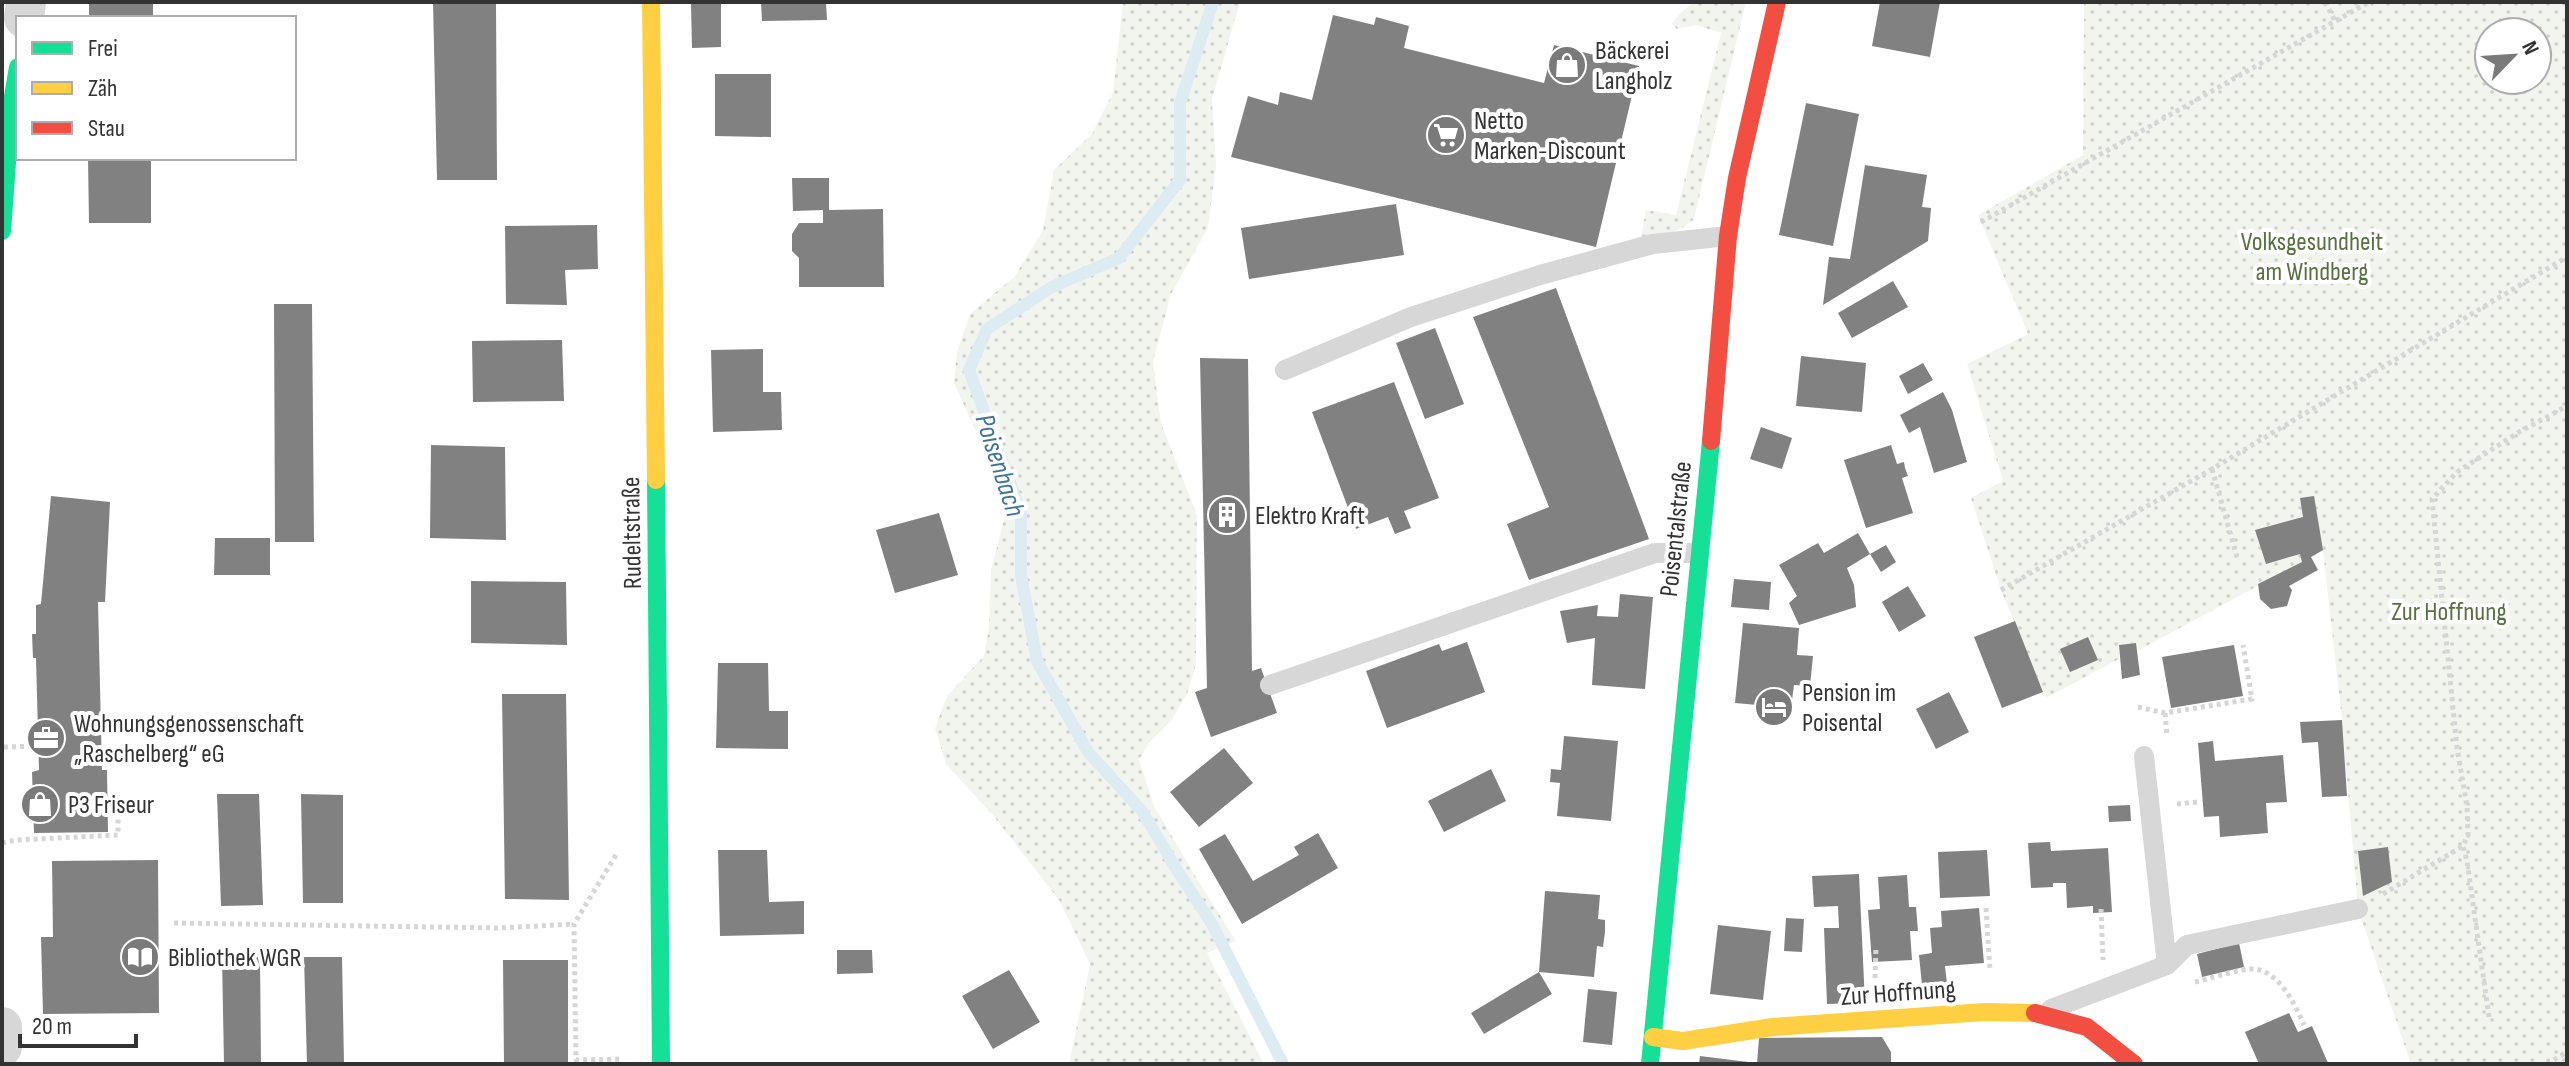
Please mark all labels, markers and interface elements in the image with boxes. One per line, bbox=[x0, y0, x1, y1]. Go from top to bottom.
legend bbox=[16, 16, 296, 160]
north arrow bbox=[2473, 16, 2553, 96]
text: Frei bbox=[88, 34, 118, 63]
place label: Bäckerei Langholz bbox=[1595, 36, 1672, 97]
text: N bbox=[2515, 37, 2544, 59]
shop icon: Bäckerei Langholz bbox=[1546, 44, 1588, 86]
text: Zäh bbox=[88, 74, 117, 103]
place label: Netto Marken-Discount bbox=[1474, 106, 1626, 167]
text: Stau bbox=[88, 114, 125, 143]
supermarket icon: Netto Marken-Discount bbox=[1425, 114, 1467, 156]
park label: Volksgesundheit am Windberg bbox=[2241, 227, 2383, 288]
water label: Poisenbach bbox=[968, 410, 1032, 521]
street label: Poisentalstraße bbox=[1654, 460, 1699, 598]
street label: Rudeltstraße bbox=[616, 476, 649, 589]
building icon: Elektro Kraft bbox=[1206, 494, 1248, 536]
place label: Elektro Kraft bbox=[1255, 501, 1365, 532]
park label: Zur Hoffnung bbox=[2391, 597, 2507, 628]
place label: Pension im Poisental bbox=[1802, 678, 1896, 739]
hotel icon: Pension im Poisental bbox=[1753, 686, 1795, 728]
place label: Wohnungsgenossenschaft „Raschelberg“ eG bbox=[74, 709, 304, 770]
office icon: Wohnungsgenossenschaft „Raschelberg“ eG bbox=[25, 717, 67, 759]
shop icon: P3 Friseur bbox=[19, 783, 61, 825]
place label: P3 Friseur bbox=[68, 790, 155, 821]
library icon: Bibliothek WGR bbox=[119, 936, 161, 978]
place label: Bibliothek WGR bbox=[168, 943, 302, 974]
street label: Zur Hoffnung bbox=[1840, 974, 1957, 1013]
scale bar bbox=[20, 998, 136, 1048]
text: 20 m bbox=[32, 1012, 72, 1041]

